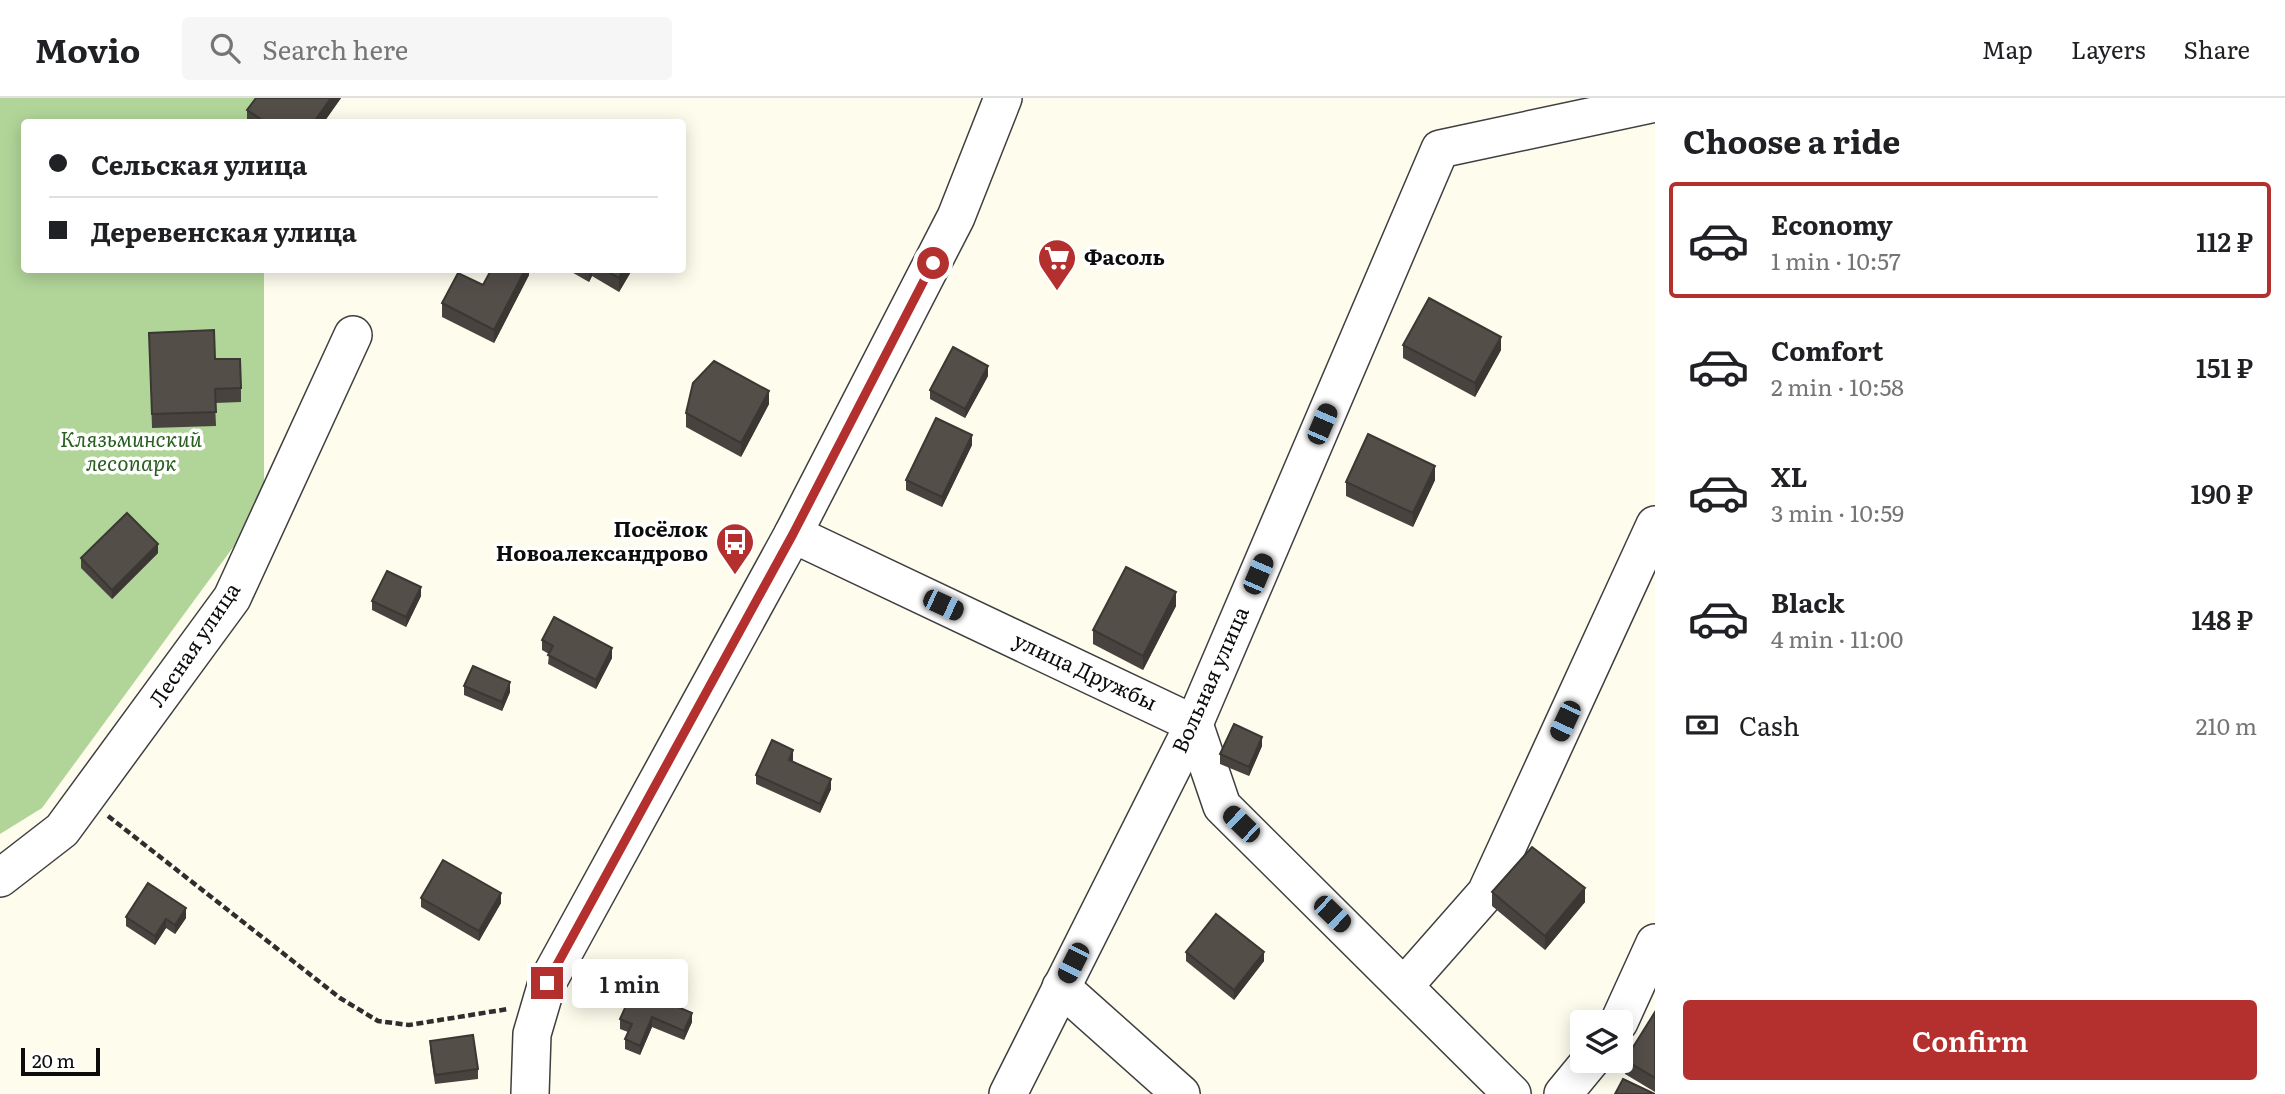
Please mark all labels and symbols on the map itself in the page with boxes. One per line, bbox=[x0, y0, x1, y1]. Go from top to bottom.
supermarket icon: Фасоль bbox=[1036, 237, 1078, 292]
place label: Фасоль bbox=[1084, 240, 1165, 271]
route start bbox=[917, 247, 949, 279]
car bbox=[1305, 401, 1340, 447]
park label: Клязьминский лесопарк bbox=[60, 422, 202, 477]
place label: Посёлок Новоалександрово bbox=[496, 512, 708, 567]
bus stop icon: Посёлок Новоалександрово bbox=[714, 521, 756, 576]
car bbox=[1241, 551, 1276, 597]
street label: Лесная улица bbox=[140, 575, 246, 712]
car bbox=[920, 587, 967, 623]
street label: Вольная улица bbox=[1163, 600, 1255, 757]
street label: улица Дружбы bbox=[1009, 623, 1163, 717]
car bbox=[1547, 698, 1584, 744]
car bbox=[1219, 802, 1264, 846]
car bbox=[1310, 892, 1355, 936]
car bbox=[1055, 940, 1092, 986]
callout: 1 min bbox=[572, 958, 687, 1008]
route end bbox=[531, 967, 563, 999]
scale bar bbox=[21, 1045, 100, 1077]

